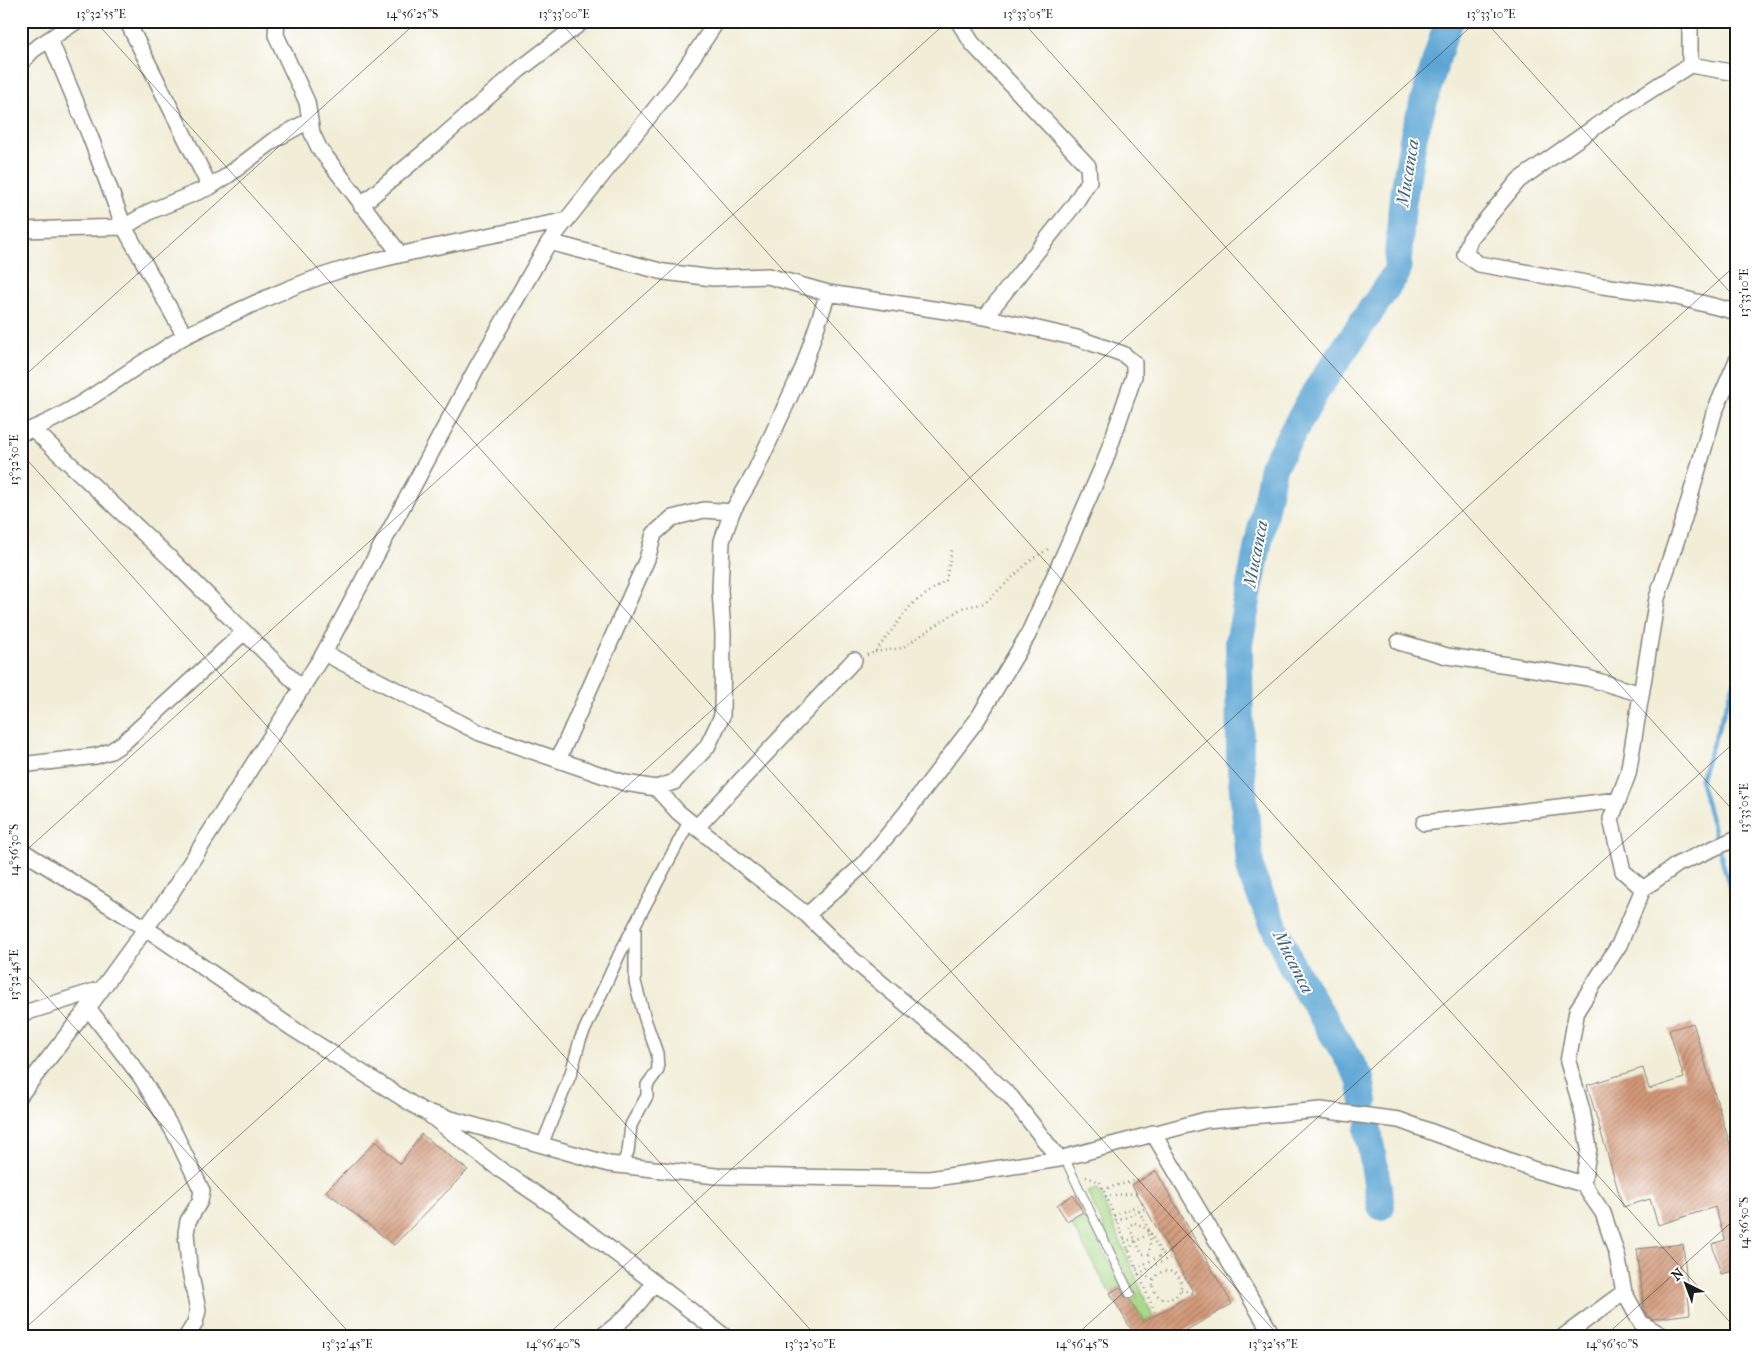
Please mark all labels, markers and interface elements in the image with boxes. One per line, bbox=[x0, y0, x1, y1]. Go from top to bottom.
text: 13°32'55"E bbox=[76, 7, 126, 21]
text: 14°56'25"S bbox=[386, 7, 438, 21]
text: 13°33'00"E bbox=[538, 7, 590, 21]
text: 13°33'05"E bbox=[1003, 7, 1053, 21]
text: 13°33'10"E bbox=[1467, 7, 1515, 21]
water label: Mucanca bbox=[1392, 138, 1424, 210]
text: 13°33'10"E bbox=[1737, 269, 1751, 317]
text: 13°32'50"E bbox=[7, 435, 21, 486]
water label: Mucanca bbox=[1239, 519, 1273, 591]
text: 13°33'05"E bbox=[1737, 783, 1751, 833]
text: 14°56'30"S bbox=[7, 824, 21, 876]
water label: Mucanca bbox=[1267, 925, 1318, 997]
text: 13°32'45"E bbox=[7, 949, 21, 1001]
text: 14°56'50"S bbox=[1737, 1197, 1751, 1249]
north arrow bbox=[1660, 1260, 1710, 1310]
text: N bbox=[1668, 1265, 1688, 1285]
text: 13°32'45"E bbox=[321, 1337, 373, 1351]
text: 14°56'40"S bbox=[526, 1337, 580, 1351]
text: 13°32'50"E bbox=[785, 1337, 836, 1351]
text: 14°56'45"S bbox=[1056, 1337, 1108, 1351]
text: 13°32'55"E bbox=[1248, 1337, 1298, 1351]
text: 14°56'50"S bbox=[1586, 1337, 1638, 1351]

